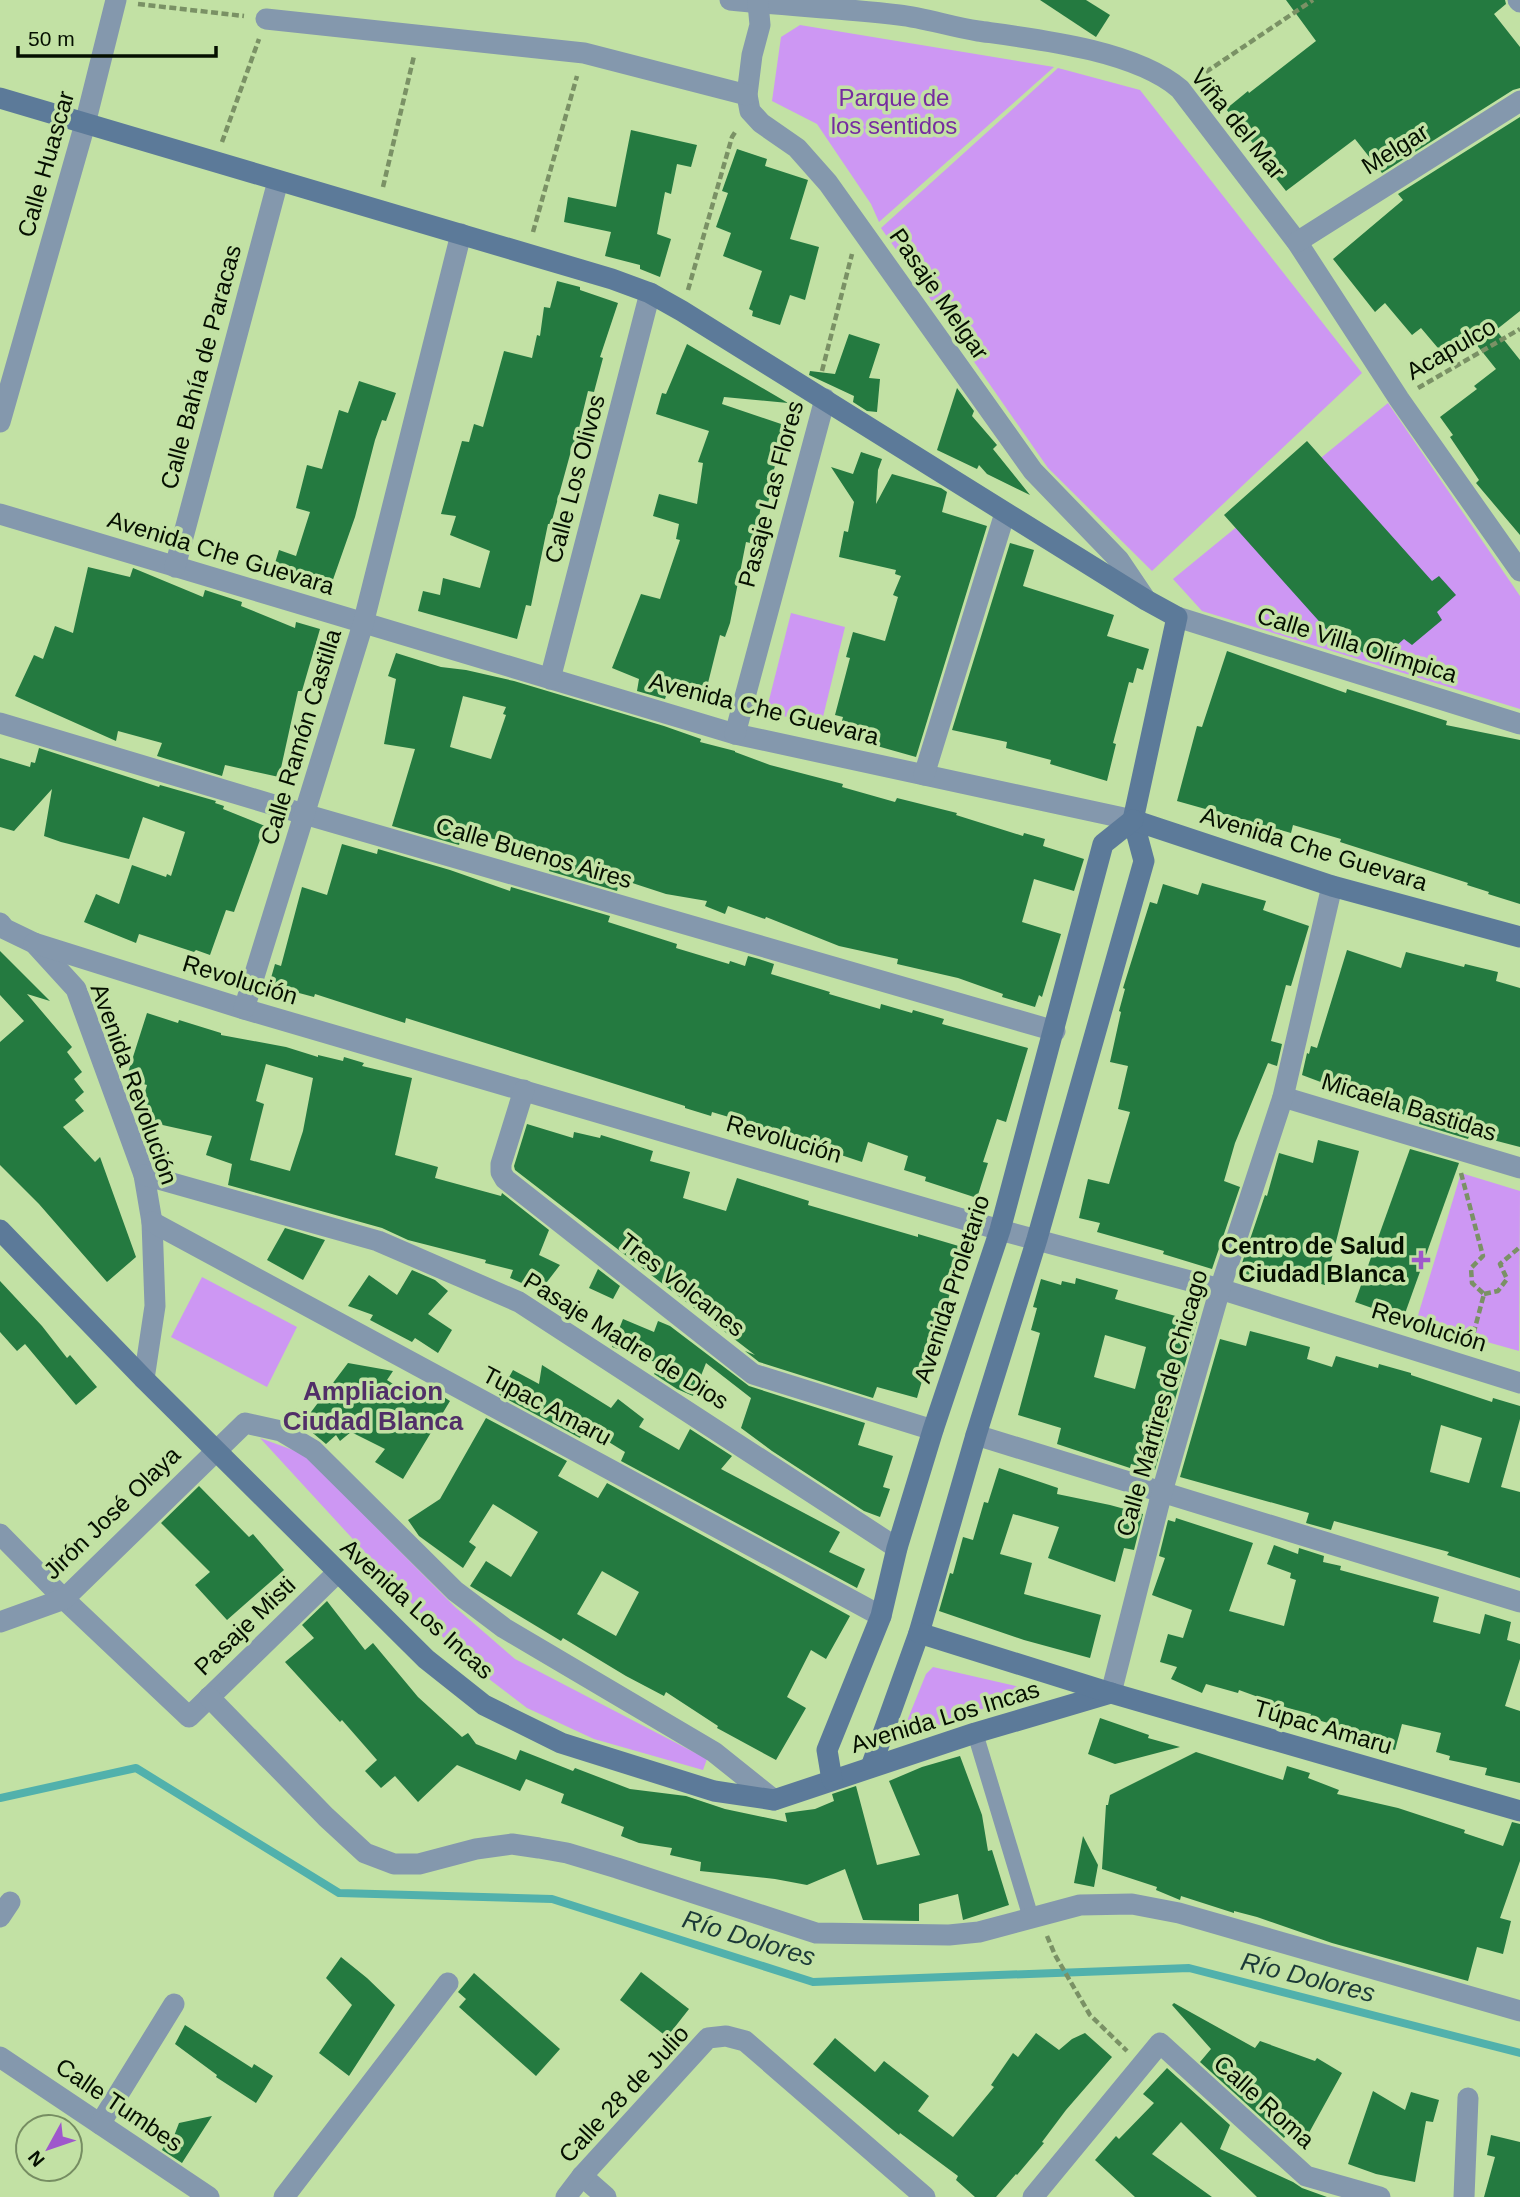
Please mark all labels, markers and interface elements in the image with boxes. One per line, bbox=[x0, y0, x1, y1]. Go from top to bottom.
scale bar bbox=[18, 14, 215, 58]
text: 50 m bbox=[28, 27, 75, 50]
street label: Viña del Mar bbox=[1186, 63, 1291, 184]
park label: Parque de los sentidos bbox=[831, 84, 957, 139]
street label: Calle Huascar bbox=[12, 88, 79, 240]
street label: Melgar bbox=[1356, 118, 1433, 179]
street label: Pasaje Melgar bbox=[884, 223, 994, 364]
street label: Calle Bahía de Paracas bbox=[155, 242, 246, 492]
street label: Acapulco bbox=[1401, 312, 1500, 385]
street label: Calle Los Olivos bbox=[539, 392, 610, 566]
street label: Pasaje Las Flores bbox=[733, 398, 808, 590]
street label: Avenida Che Guevara bbox=[104, 505, 338, 600]
street label: Calle Villa Olímpica bbox=[1254, 601, 1461, 688]
street label: Calle Ramón Castilla bbox=[255, 625, 346, 848]
street label: Avenida Che Guevara bbox=[646, 667, 882, 750]
street label: Avenida Che Guevara bbox=[1197, 801, 1431, 896]
street label: Calle Buenos Aires bbox=[433, 812, 635, 893]
street label: Revolución bbox=[179, 949, 301, 1010]
street label: Avenida Revolución bbox=[86, 980, 183, 1188]
street label: Micaela Bastidas bbox=[1318, 1067, 1500, 1146]
street label: Revolución bbox=[723, 1109, 845, 1168]
street label: Avenida Proletario bbox=[908, 1192, 995, 1386]
street label: Tres Volcanes bbox=[614, 1227, 750, 1342]
place label: Centro de Salud Ciudad Blanca bbox=[1221, 1232, 1406, 1287]
marker: Centro de Salud Ciudad Blanca bbox=[1411, 1250, 1431, 1270]
street label: Calle Mártires de Chicago bbox=[1110, 1266, 1213, 1539]
street label: Pasaje Madre de Dios bbox=[519, 1267, 734, 1415]
street label: Revolución bbox=[1368, 1296, 1490, 1357]
street label: Tupac Amaru bbox=[478, 1360, 616, 1451]
district label: Ampliacion Ciudad Blanca bbox=[283, 1376, 464, 1436]
street label: Jirón José Olaya bbox=[38, 1440, 186, 1584]
street label: Avenida Los Incas bbox=[336, 1533, 499, 1684]
street label: Pasaje Misti bbox=[189, 1571, 301, 1680]
street label: Avenida Los Incas bbox=[847, 1675, 1042, 1758]
street label: Túpac Amaru bbox=[1251, 1694, 1395, 1759]
water label: Río Dolores bbox=[679, 1904, 819, 1972]
water label: Río Dolores bbox=[1238, 1946, 1378, 2008]
street label: Calle 28 de Julio bbox=[553, 2020, 694, 2168]
street label: Calle Roma bbox=[1209, 2050, 1320, 2154]
street label: Calle Tumbes bbox=[51, 2052, 188, 2157]
north arrow bbox=[14, 2113, 84, 2183]
text: N bbox=[24, 2147, 49, 2171]

